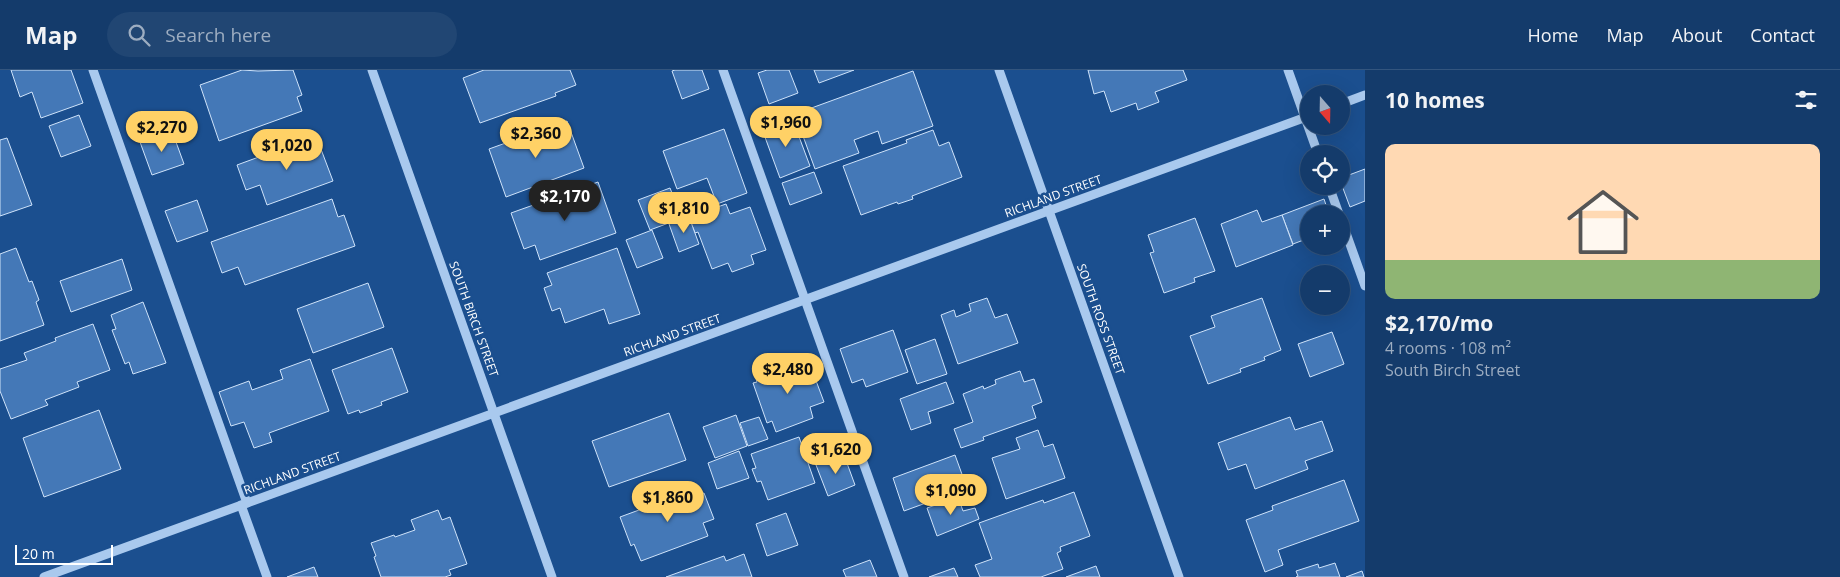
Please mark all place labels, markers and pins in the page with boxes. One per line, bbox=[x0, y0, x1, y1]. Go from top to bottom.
pin: $1,960 bbox=[745, 106, 827, 148]
pin: $2,270 bbox=[121, 111, 203, 153]
pin: $2,360 bbox=[495, 116, 577, 159]
pin: $1,020 bbox=[246, 128, 328, 171]
pin: $2,170 bbox=[524, 180, 606, 222]
pin: $1,810 bbox=[643, 191, 725, 234]
pin: $2,480 bbox=[747, 352, 829, 395]
pin: $1,620 bbox=[795, 432, 877, 475]
pin: $1,090 bbox=[910, 474, 992, 516]
pin: $1,860 bbox=[627, 480, 709, 523]

